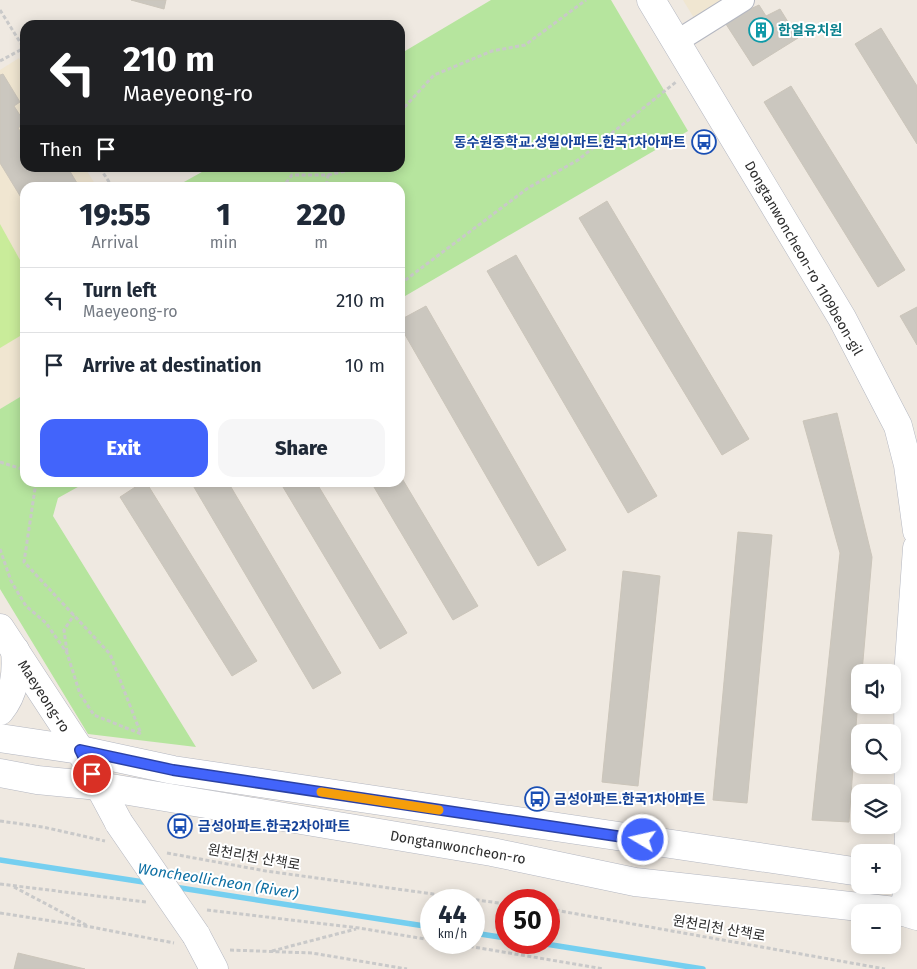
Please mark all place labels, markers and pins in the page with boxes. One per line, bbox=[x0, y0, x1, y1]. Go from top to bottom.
building icon: 한얼유치원 bbox=[748, 17, 774, 43]
place label: 한얼유치원 bbox=[778, 22, 842, 39]
bus stop icon: 동수원중학교.성일아파트.한국1차아파트 bbox=[691, 129, 717, 155]
place label: 동수원중학교.성일아파트.한국1차아파트 bbox=[454, 134, 686, 151]
pin bbox=[71, 753, 113, 795]
bus stop icon: 금성아파트.한국1차아파트 bbox=[524, 786, 550, 812]
place label: 금성아파트.한국1차아파트 bbox=[554, 791, 706, 808]
bus stop icon: 금성아파트.한국2차아파트 bbox=[167, 813, 193, 839]
place label: 금성아파트.한국2차아파트 bbox=[198, 818, 350, 835]

